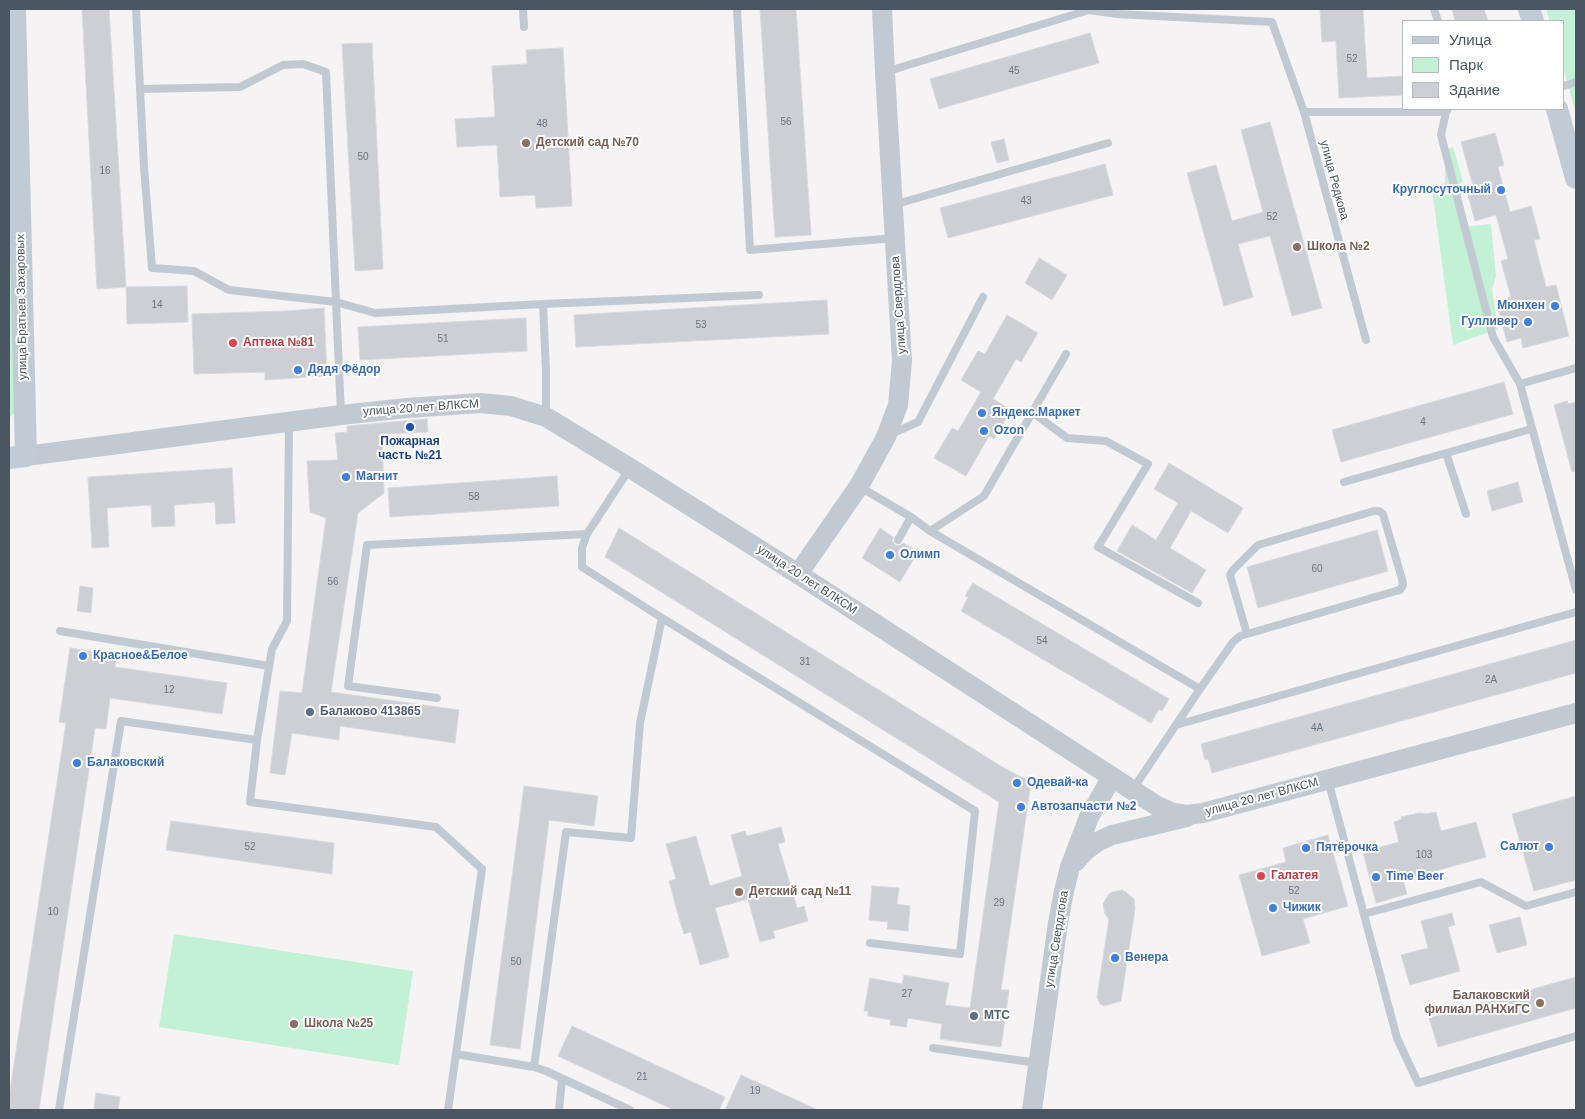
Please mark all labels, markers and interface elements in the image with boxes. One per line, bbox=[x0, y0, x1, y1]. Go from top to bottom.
legend bbox=[1402, 20, 1565, 110]
text: Улица bbox=[1449, 31, 1492, 48]
house number: 52 bbox=[1346, 53, 1358, 65]
text: Парк bbox=[1449, 56, 1483, 73]
house number: 45 bbox=[1008, 65, 1020, 77]
text: Здание bbox=[1449, 81, 1500, 98]
house number: 56 bbox=[780, 116, 792, 128]
house number: 48 bbox=[536, 118, 548, 130]
place label: Детский сад №70 bbox=[536, 136, 639, 150]
marker: Детский сад №70 bbox=[520, 137, 532, 149]
street label: улица Редкова bbox=[1316, 138, 1352, 222]
house number: 50 bbox=[357, 151, 369, 163]
house number: 16 bbox=[99, 165, 111, 177]
place label: Круглосуточный bbox=[1392, 183, 1491, 197]
marker: Круглосуточный bbox=[1495, 184, 1507, 196]
house number: 43 bbox=[1020, 195, 1032, 207]
house number: 52 bbox=[1266, 211, 1278, 223]
street label: улица Братьев Захаровых bbox=[14, 234, 30, 380]
place label: Школа №2 bbox=[1307, 240, 1370, 254]
marker: Школа №2 bbox=[1291, 241, 1303, 253]
street label: улица Свердлова bbox=[888, 256, 910, 354]
house number: 14 bbox=[151, 299, 163, 311]
place label: Мюнхен bbox=[1497, 299, 1545, 313]
marker: Мюнхен bbox=[1549, 300, 1561, 312]
place label: Гулливер bbox=[1461, 315, 1518, 329]
marker: Гулливер bbox=[1522, 316, 1534, 328]
house number: 53 bbox=[695, 319, 707, 331]
house number: 51 bbox=[437, 333, 449, 345]
place label: Аптека №81 bbox=[243, 336, 314, 350]
marker: Аптека №81 bbox=[227, 337, 239, 349]
place label: Дядя Фёдор bbox=[308, 363, 381, 377]
marker: Дядя Фёдор bbox=[292, 364, 304, 376]
street label: улица 20 лет ВЛКСМ bbox=[363, 397, 479, 419]
place label: Яндекс.Маркет bbox=[992, 406, 1081, 420]
marker: Яндекс.Маркет bbox=[976, 407, 988, 419]
house number: 4 bbox=[1420, 416, 1426, 428]
marker: Пожарная часть №21 bbox=[404, 421, 416, 433]
place label: Ozon bbox=[994, 424, 1024, 438]
marker: Ozon bbox=[978, 425, 990, 437]
place label: Пожарная часть №21 bbox=[378, 435, 442, 463]
place label: Магнит bbox=[356, 470, 398, 484]
marker: Магнит bbox=[340, 471, 352, 483]
house number: 58 bbox=[468, 491, 480, 503]
street label: улица 20 лет ВЛКСМ bbox=[754, 542, 860, 618]
place label: Олимп bbox=[900, 548, 940, 562]
marker: Олимп bbox=[884, 549, 896, 561]
house number: 60 bbox=[1311, 563, 1323, 575]
house number: 56 bbox=[327, 576, 339, 588]
house number: 54 bbox=[1036, 635, 1048, 647]
place label: Красное&Белое bbox=[93, 649, 188, 663]
marker: Красное&Белое bbox=[77, 650, 89, 662]
house number: 31 bbox=[799, 656, 811, 668]
house number: 2А bbox=[1485, 674, 1497, 686]
house number: 12 bbox=[163, 684, 175, 696]
place label: Балаково 413865 bbox=[320, 705, 421, 719]
marker: Балаково 413865 bbox=[304, 706, 316, 718]
house number: 4А bbox=[1311, 722, 1323, 734]
place label: Балаковский bbox=[87, 756, 164, 770]
marker: Балаковский bbox=[71, 757, 83, 769]
street label: улица 20 лет ВЛКСМ bbox=[1204, 775, 1320, 819]
place label: Одевай-ка bbox=[1027, 776, 1088, 790]
marker: Одевай-ка bbox=[1011, 777, 1023, 789]
place label: Автозапчасти №2 bbox=[1031, 800, 1136, 814]
marker: Автозапчасти №2 bbox=[1015, 801, 1027, 813]
place label: Салют bbox=[1500, 840, 1539, 854]
house number: 52 bbox=[244, 841, 256, 853]
place label: Пятёрочка bbox=[1316, 841, 1378, 855]
marker: Салют bbox=[1543, 841, 1555, 853]
marker: Пятёрочка bbox=[1300, 842, 1312, 854]
house number: 103 bbox=[1416, 849, 1432, 861]
place label: Галатея bbox=[1271, 869, 1318, 883]
marker: Галатея bbox=[1255, 870, 1267, 882]
place label: Time Beer bbox=[1386, 870, 1444, 884]
marker: Time Beer bbox=[1370, 871, 1382, 883]
place label: Детский сад №11 bbox=[749, 885, 851, 899]
house number: 52 bbox=[1288, 885, 1300, 897]
marker: Детский сад №11 bbox=[733, 886, 745, 898]
street label: улица Свердлова bbox=[1042, 889, 1072, 989]
house number: 29 bbox=[993, 897, 1005, 909]
place label: Чижик bbox=[1283, 901, 1321, 915]
marker: Чижик bbox=[1267, 902, 1279, 914]
house number: 10 bbox=[47, 906, 59, 918]
place label: Венера bbox=[1125, 951, 1168, 965]
marker: Венера bbox=[1109, 952, 1121, 964]
house number: 50 bbox=[510, 956, 522, 968]
house number: 27 bbox=[901, 988, 913, 1000]
place label: Балаковский филиал РАНХиГС bbox=[1425, 989, 1530, 1017]
marker: Балаковский филиал РАНХиГС bbox=[1534, 997, 1546, 1009]
place label: МТС bbox=[984, 1009, 1010, 1023]
marker: МТС bbox=[968, 1010, 980, 1022]
place label: Школа №25 bbox=[304, 1017, 373, 1031]
marker: Школа №25 bbox=[288, 1018, 300, 1030]
house number: 21 bbox=[636, 1071, 648, 1083]
house number: 19 bbox=[749, 1085, 761, 1097]

